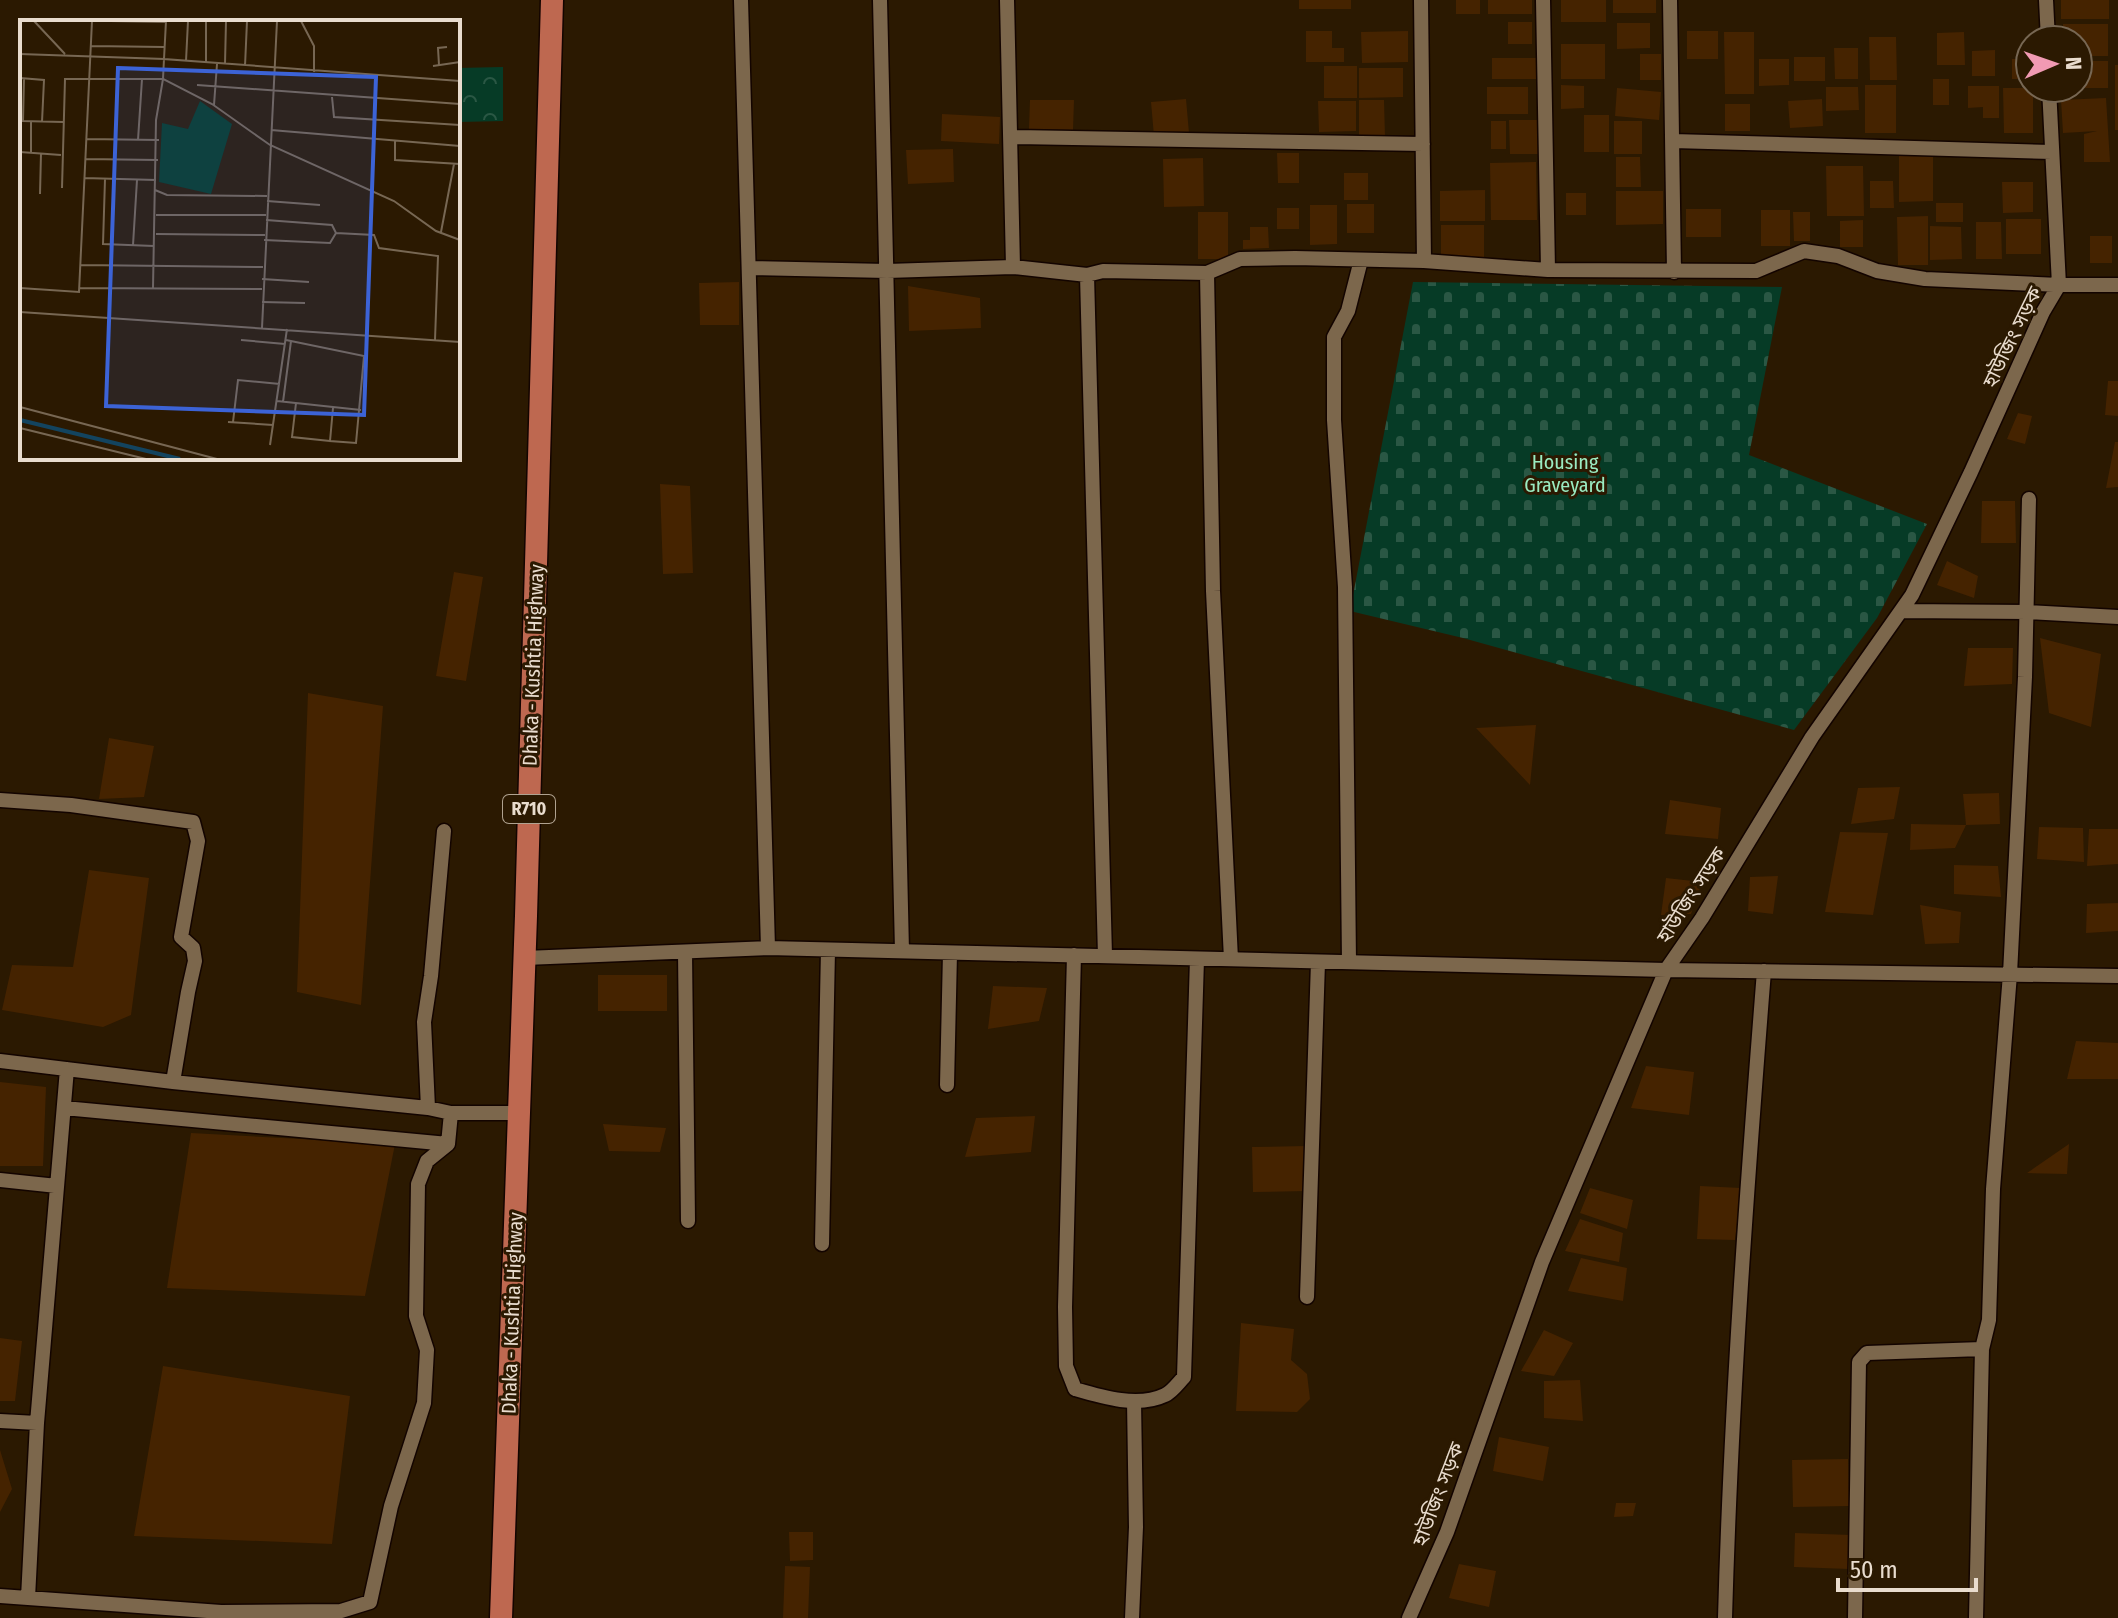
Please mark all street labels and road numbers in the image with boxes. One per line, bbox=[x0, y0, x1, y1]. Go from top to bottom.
street label: হাউজিং সড়ক bbox=[1977, 282, 2047, 392]
street label: Dhaka - Kushtia Highway bbox=[517, 564, 549, 766]
road number: R710 bbox=[503, 795, 555, 823]
street label: হাউজিং সড়ক bbox=[1651, 842, 1731, 948]
street label: Dhaka - Kushtia Highway bbox=[496, 1212, 528, 1414]
street label: হাউজিং সড়ক bbox=[1407, 1438, 1469, 1550]

